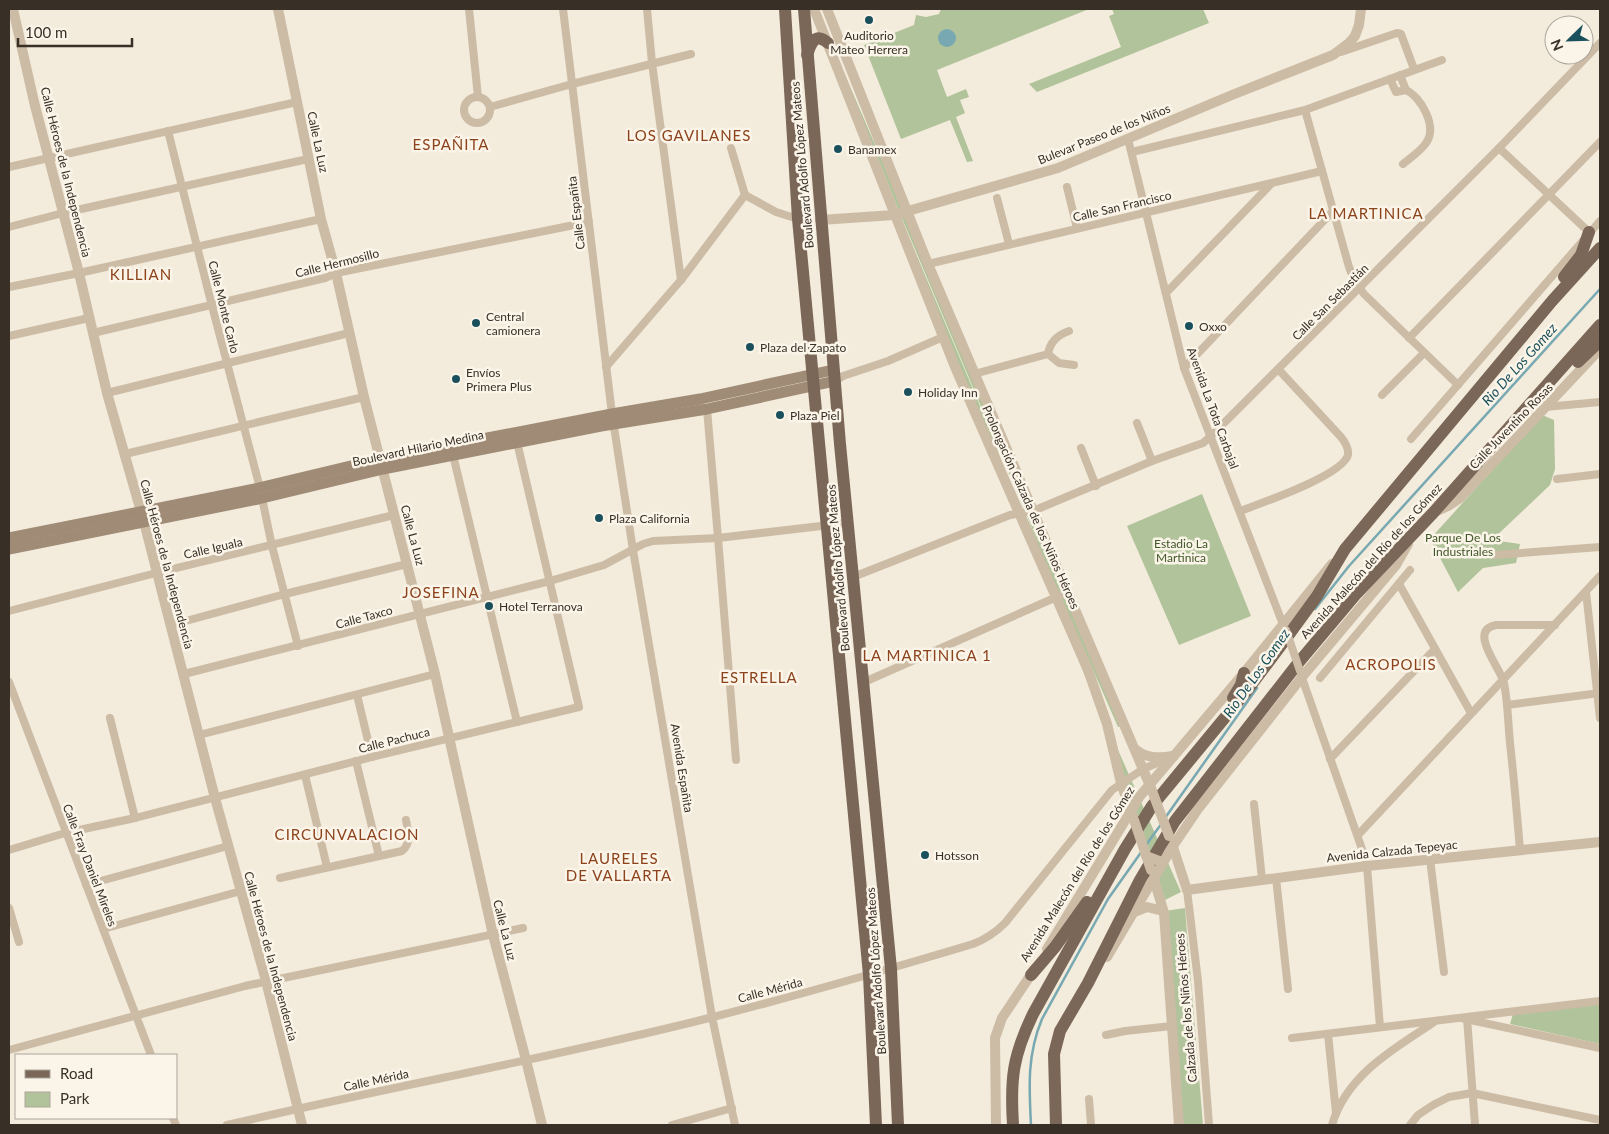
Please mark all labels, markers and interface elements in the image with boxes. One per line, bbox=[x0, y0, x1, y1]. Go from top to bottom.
marker: Auditorio Mateo Herrera bbox=[863, 14, 875, 26]
scale bar bbox=[18, 15, 131, 47]
north arrow bbox=[1544, 15, 1594, 65]
text: 100 m bbox=[25, 23, 67, 41]
place label: Auditorio Mateo Herrera bbox=[830, 28, 908, 57]
text: N bbox=[1547, 37, 1567, 54]
street label: Boulevard Adolfo López Mateos bbox=[787, 81, 817, 249]
street label: Calle Héroes de la Independencia bbox=[38, 85, 94, 259]
street label: Bulevar Paseo de los Niños bbox=[1036, 101, 1172, 167]
street label: Calle La Luz bbox=[304, 110, 332, 175]
district label: LOS GAVILANES bbox=[627, 126, 751, 144]
district label: ESPAÑITA bbox=[413, 135, 489, 153]
place label: Banamex bbox=[848, 142, 896, 157]
marker: Banamex bbox=[832, 143, 844, 155]
street label: Calle Españita bbox=[564, 176, 588, 250]
street label: Calle San Francisco bbox=[1071, 187, 1173, 225]
district label: LA MARTINICA bbox=[1308, 204, 1424, 222]
street label: Calle Hermosillo bbox=[293, 245, 381, 281]
street label: Calle Monte Carlo bbox=[205, 259, 243, 355]
street label: Calle San Sebastián bbox=[1289, 261, 1371, 343]
district label: KILLIAN bbox=[110, 265, 172, 283]
place label: Central camionera bbox=[486, 309, 541, 338]
marker: Central camionera bbox=[470, 317, 482, 329]
place label: Oxxo bbox=[1199, 319, 1227, 334]
marker: Oxxo bbox=[1183, 320, 1195, 332]
water label: Rio De Los Gomez bbox=[1478, 320, 1560, 408]
place label: Plaza del Zapato bbox=[760, 340, 846, 355]
marker: Plaza del Zapato bbox=[744, 341, 756, 353]
street label: Avenida La Tota Carbajal bbox=[1184, 345, 1242, 471]
place label: Envíos Primera Plus bbox=[466, 365, 532, 394]
marker: Envíos Primera Plus bbox=[450, 373, 462, 385]
street label: Calle Juventino Rosas bbox=[1466, 380, 1556, 472]
place label: Holiday Inn bbox=[918, 385, 978, 400]
marker: Holiday Inn bbox=[902, 386, 914, 398]
street label: Prolongación Calzada de los Niños Héroes bbox=[979, 403, 1083, 611]
place label: Plaza Piel bbox=[790, 408, 840, 423]
marker: Plaza Piel bbox=[774, 409, 786, 421]
street label: Boulevard Hilario Medina bbox=[351, 427, 485, 469]
street label: Calle Héroes de la Independencia bbox=[137, 478, 197, 650]
street label: Avenida Malecón del Río de los Gómez bbox=[1297, 480, 1445, 642]
street label: Boulevard Adolfo López Mateos bbox=[823, 484, 853, 652]
street label: Calle La Luz bbox=[398, 503, 428, 568]
place label: Plaza California bbox=[609, 511, 690, 526]
marker: Plaza California bbox=[593, 512, 605, 524]
park label: Parque De Los Industriales bbox=[1425, 530, 1501, 559]
street label: Calle Iguala bbox=[182, 534, 244, 562]
park label: Estadio La Martinica bbox=[1154, 536, 1208, 565]
district label: JOSEFINA bbox=[402, 583, 480, 601]
place label: Hotel Terranova bbox=[499, 599, 583, 614]
marker: Hotel Terranova bbox=[483, 600, 495, 612]
street label: Calle Taxco bbox=[334, 602, 394, 632]
water label: Rio De Los Gomez bbox=[1219, 625, 1293, 721]
district label: LA MARTINICA 1 bbox=[862, 646, 992, 664]
district label: ACROPOLIS bbox=[1345, 655, 1437, 673]
district label: ESTRELLA bbox=[720, 668, 798, 686]
street label: Avenida Españita bbox=[668, 722, 696, 814]
street label: Calle Pachuca bbox=[357, 724, 431, 756]
street label: Avenida Malecón del Río de los Gómez bbox=[1017, 783, 1138, 964]
street label: Calle Fray Daniel Mireles bbox=[60, 802, 120, 928]
district label: CIRCUNVALACION bbox=[275, 825, 419, 843]
street label: Avenida Calzada Tepeyac bbox=[1326, 837, 1458, 865]
place label: Hotsson bbox=[935, 848, 979, 863]
district label: LAURELES DE VALLARTA bbox=[566, 849, 672, 884]
marker: Hotsson bbox=[919, 849, 931, 861]
street label: Calle Héroes de la Independencia bbox=[241, 870, 301, 1042]
street label: Boulevard Adolfo López Mateos bbox=[863, 887, 889, 1055]
street label: Calle La Luz bbox=[490, 898, 520, 963]
street label: Calzada de los Niños Héroes bbox=[1172, 933, 1200, 1083]
street label: Calle Mérida bbox=[736, 974, 804, 1006]
legend bbox=[15, 1054, 178, 1119]
text: Road bbox=[60, 1064, 93, 1082]
street label: Calle Mérida bbox=[342, 1066, 410, 1094]
text: Park bbox=[60, 1089, 90, 1107]

